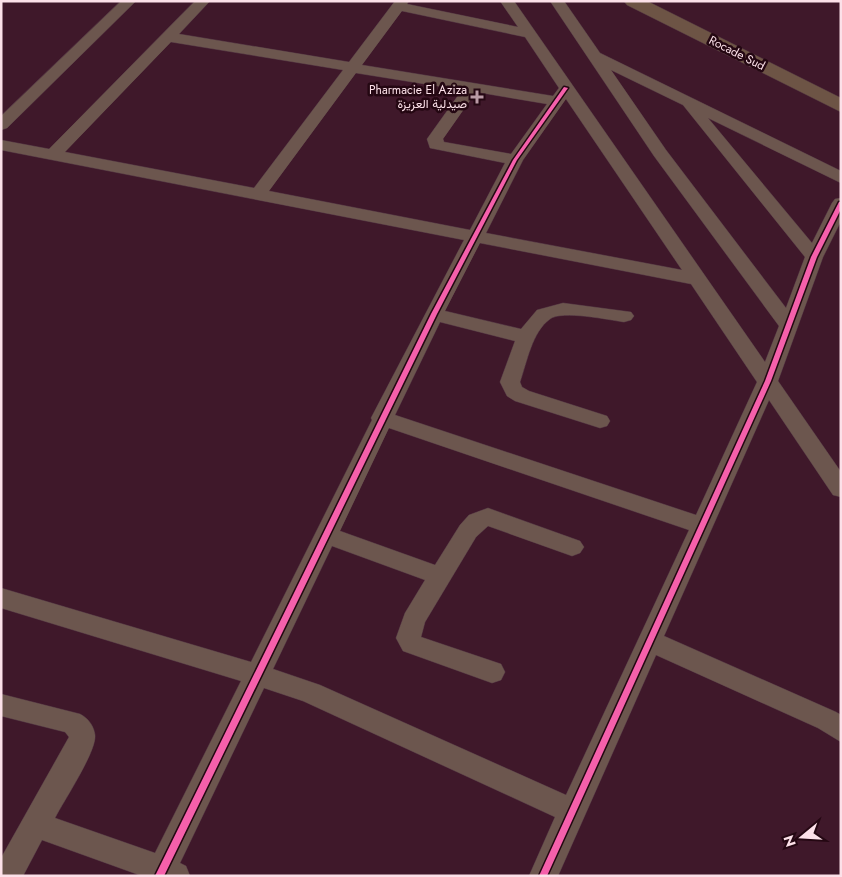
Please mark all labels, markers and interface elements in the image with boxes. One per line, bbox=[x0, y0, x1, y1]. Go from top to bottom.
street label: Rocade Sud bbox=[706, 31, 768, 75]
place label: Pharmacie El Aziza صيدلية العزيزة bbox=[369, 81, 467, 113]
marker: Pharmacie El Aziza صيدلية العزيزة bbox=[471, 91, 483, 103]
north arrow bbox=[777, 812, 827, 862]
text: N bbox=[778, 833, 801, 849]

